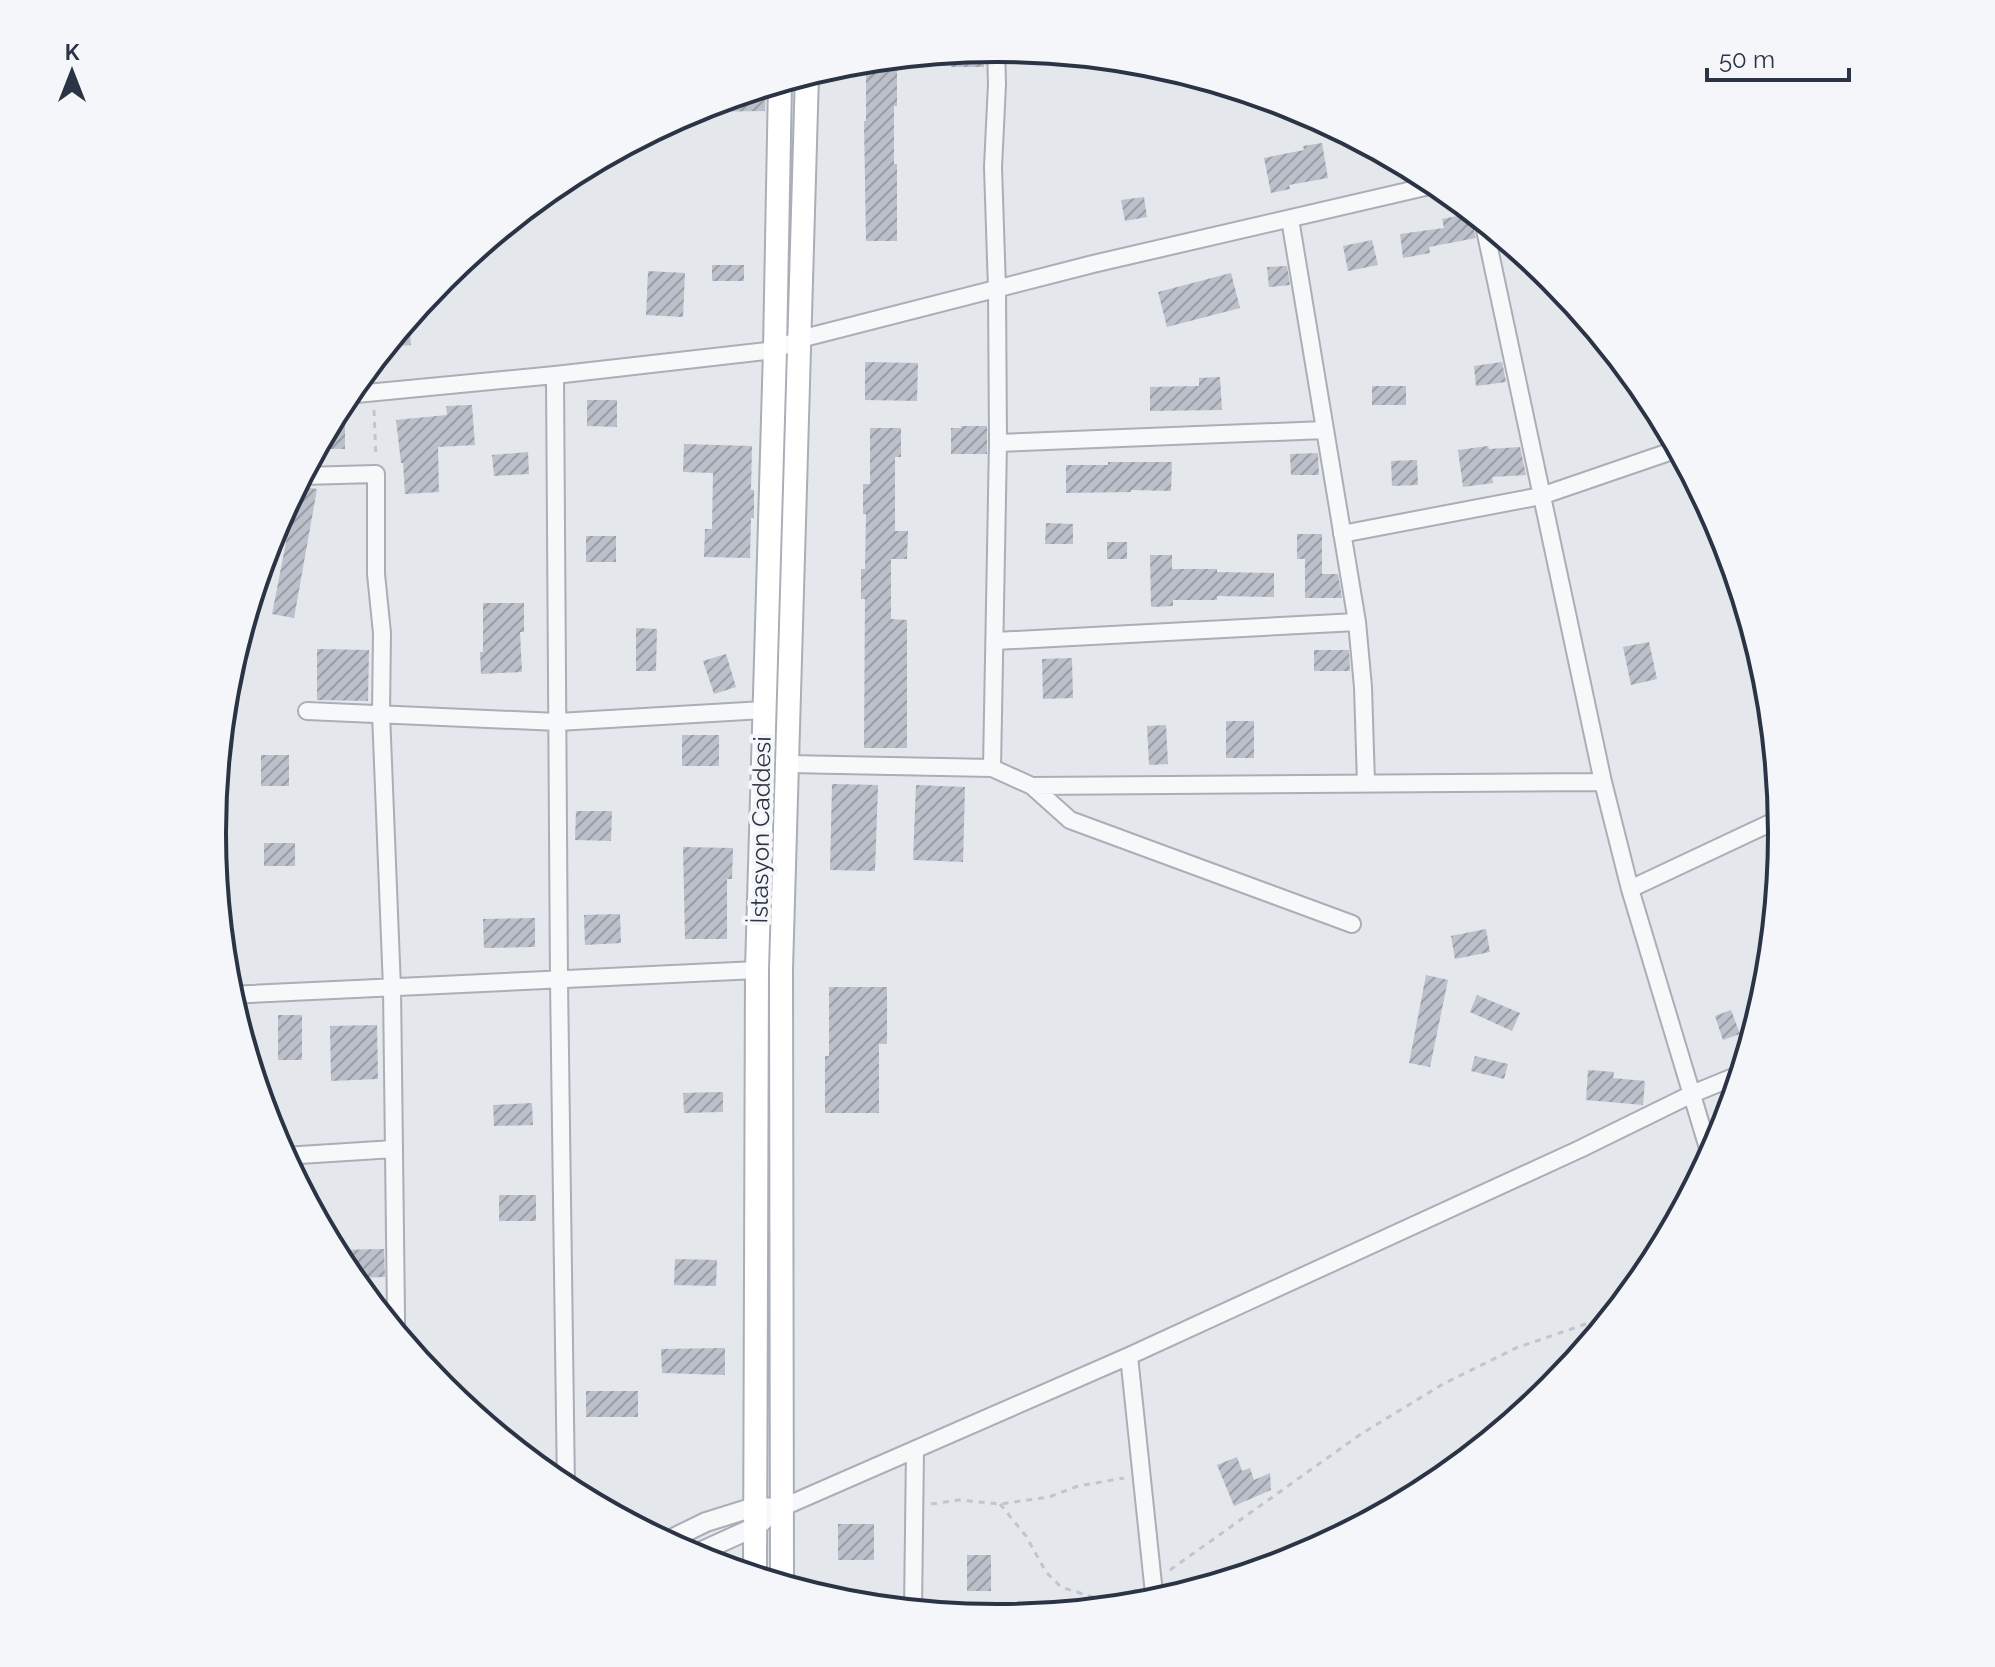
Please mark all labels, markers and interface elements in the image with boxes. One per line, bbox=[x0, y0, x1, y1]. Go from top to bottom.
north arrow bbox=[32, 32, 112, 112]
scale bar bbox=[1707, 32, 1849, 82]
text: K bbox=[65, 39, 80, 65]
text: 50 m bbox=[1719, 45, 1775, 74]
street label: İstasyon Caddesi bbox=[744, 736, 777, 924]

